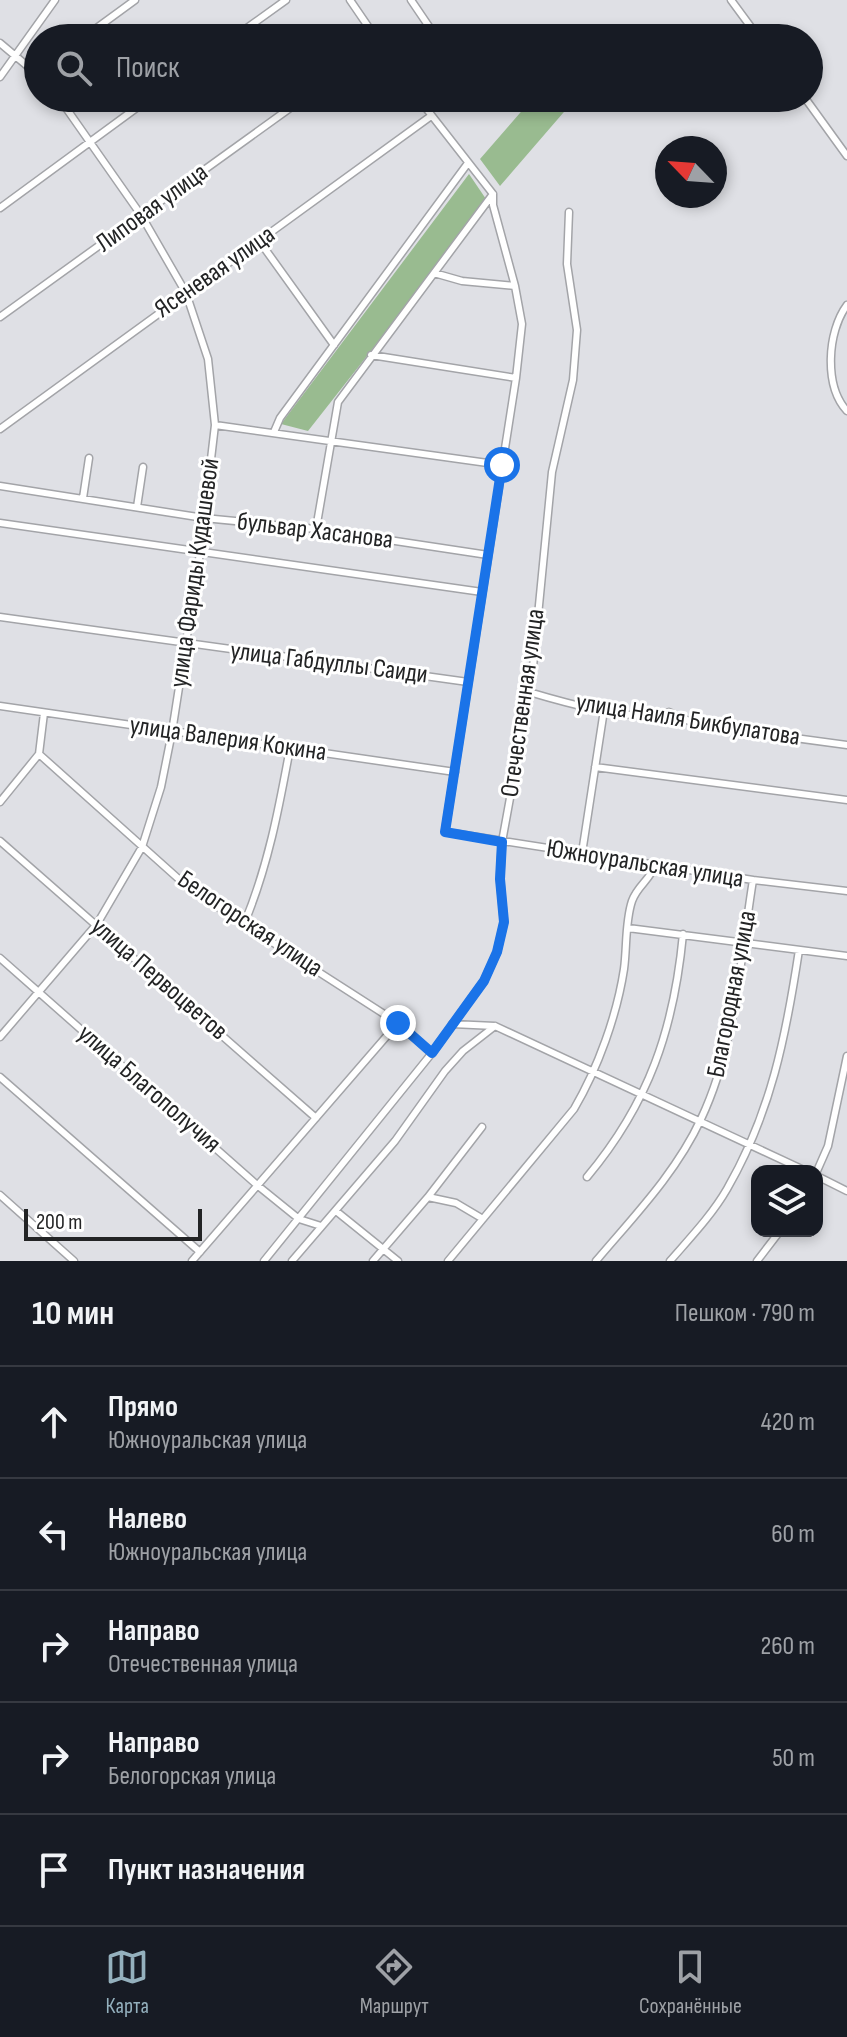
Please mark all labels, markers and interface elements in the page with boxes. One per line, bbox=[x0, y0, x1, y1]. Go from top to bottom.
search box bbox=[24, 24, 823, 112]
icon: search bbox=[52, 46, 96, 90]
text: Поиск bbox=[116, 50, 179, 86]
north arrow bbox=[655, 136, 727, 208]
street label: Липовая улица bbox=[90, 157, 214, 259]
street label: Ясеневая улица bbox=[149, 219, 281, 325]
route start bbox=[484, 447, 520, 483]
street label: улица Фариды Кудашевой bbox=[164, 456, 226, 690]
street label: бульвар Хасанова bbox=[235, 506, 395, 556]
street label: Отечественная улица bbox=[494, 607, 552, 799]
street label: улица Габдуллы Саиди bbox=[229, 636, 429, 690]
street label: улица Наиля Бикбулатова bbox=[574, 687, 802, 753]
street label: улица Валерия Кокина bbox=[128, 710, 328, 768]
street label: Южноуральская улица bbox=[544, 833, 746, 895]
street label: Белогорская улица bbox=[172, 864, 328, 984]
street label: Благородная улица bbox=[701, 908, 763, 1080]
street label: улица Первоцветов bbox=[84, 911, 234, 1047]
route end bbox=[380, 1005, 416, 1041]
street label: улица Благополучия bbox=[71, 1018, 227, 1160]
map controls bbox=[751, 1165, 823, 1237]
button: layers bbox=[751, 1165, 823, 1237]
scale bar bbox=[24, 1205, 202, 1241]
text: 200 m bbox=[36, 1209, 82, 1236]
text: 10 мин bbox=[32, 1293, 114, 1334]
text: Пешком · 790 m bbox=[675, 1298, 815, 1329]
text: Прямо bbox=[108, 1389, 178, 1425]
icon: ahead bbox=[32, 1400, 76, 1444]
text: 420 m bbox=[761, 1407, 815, 1438]
text: Южноуральская улица bbox=[108, 1425, 307, 1456]
text: Налево bbox=[108, 1501, 187, 1537]
icon: left bbox=[32, 1512, 76, 1556]
text: 60 m bbox=[771, 1519, 815, 1550]
text: Южноуральская улица bbox=[108, 1537, 307, 1568]
text: Направо bbox=[108, 1613, 200, 1649]
icon: right bbox=[32, 1624, 76, 1668]
text: 260 m bbox=[760, 1631, 815, 1662]
text: Отечественная улица bbox=[108, 1649, 298, 1680]
text: Направо bbox=[108, 1725, 200, 1761]
icon: right bbox=[32, 1736, 76, 1780]
text: 50 m bbox=[772, 1743, 815, 1774]
text: Белогорская улица bbox=[108, 1761, 276, 1792]
icon: arrive bbox=[32, 1848, 76, 1892]
text: Пункт назначения bbox=[108, 1852, 305, 1888]
tab: Карта bbox=[105, 1945, 149, 2020]
tab: Маршрут bbox=[360, 1945, 429, 2020]
tab: Сохранённые bbox=[639, 1945, 742, 2020]

